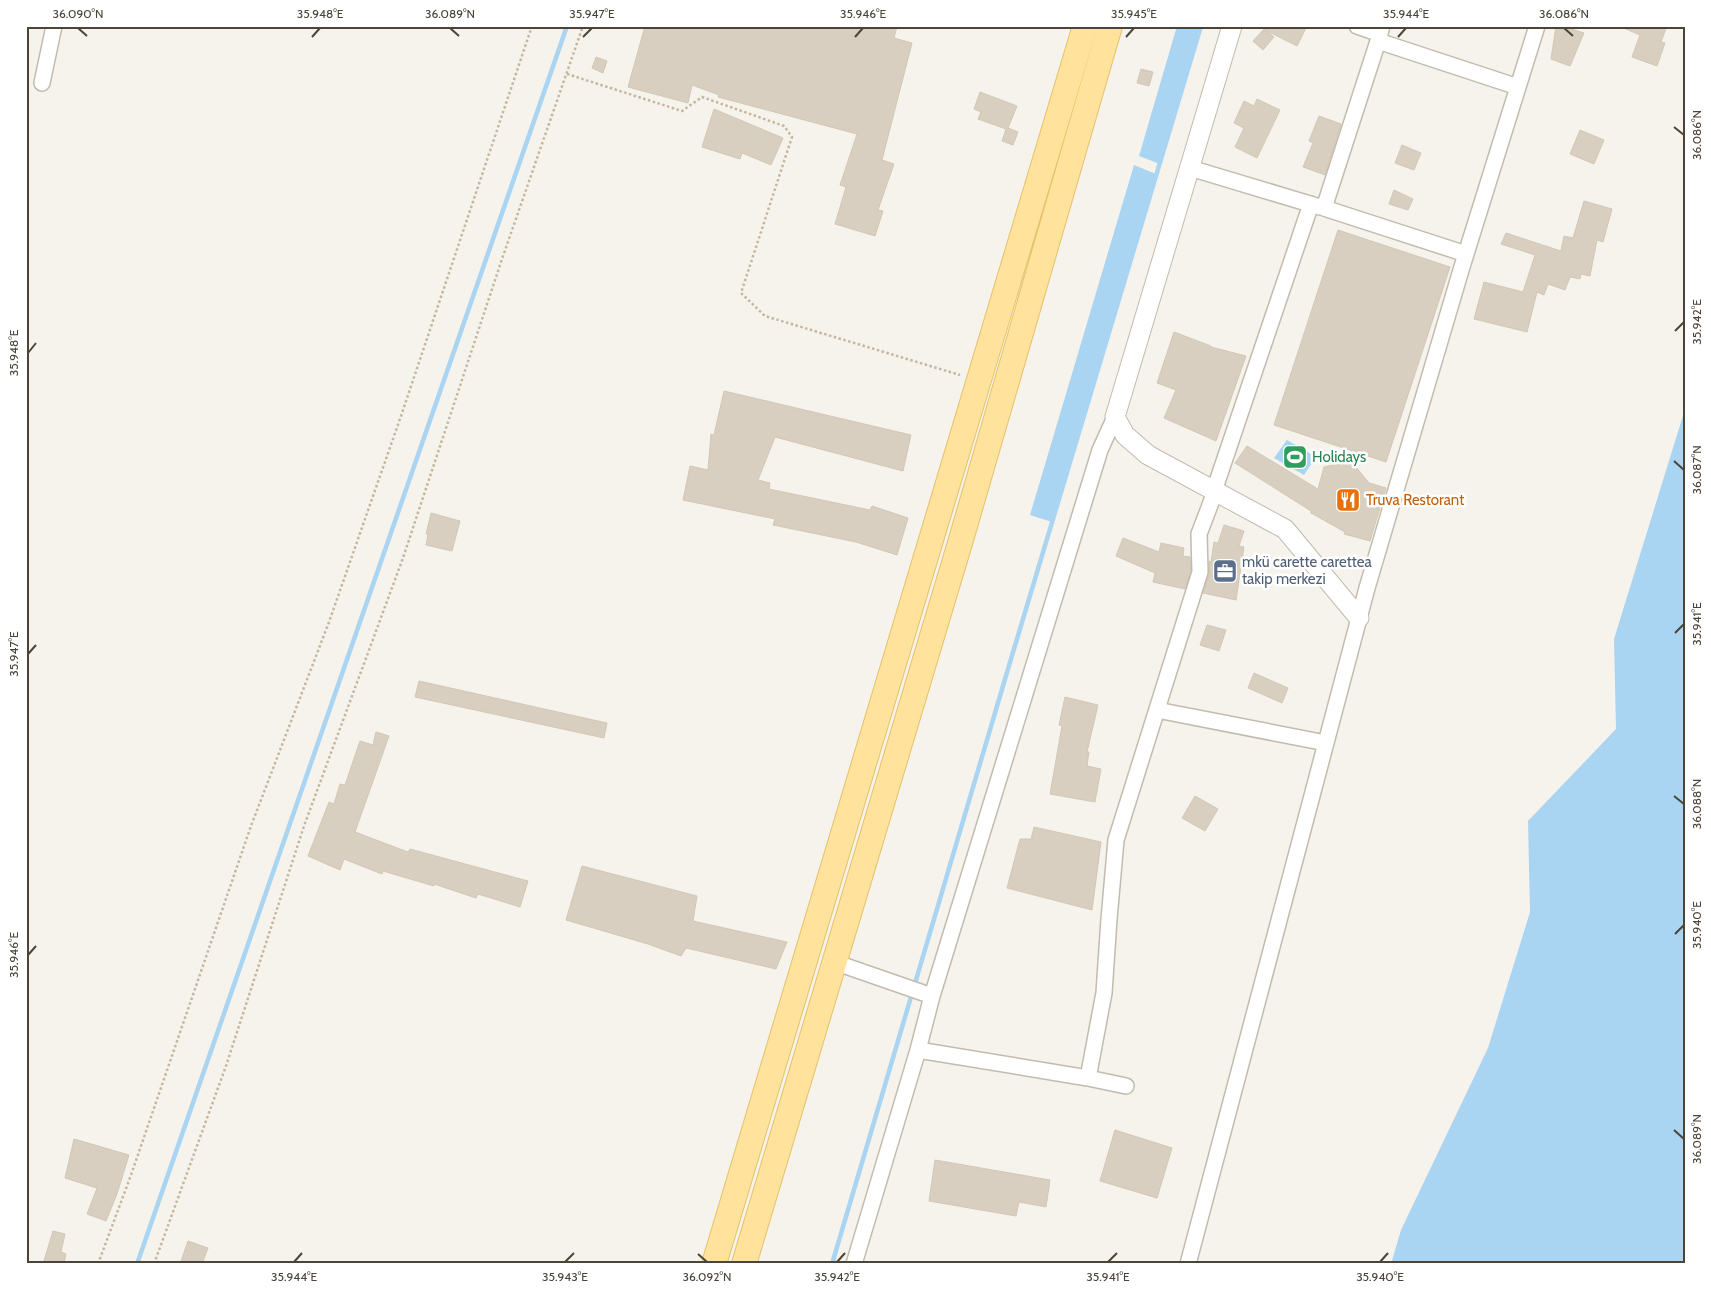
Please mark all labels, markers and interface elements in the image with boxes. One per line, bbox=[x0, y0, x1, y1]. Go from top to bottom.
text: 36.090°N bbox=[52, 6, 104, 21]
text: 35.948°E bbox=[297, 6, 344, 21]
text: 36.089°N bbox=[425, 6, 475, 21]
text: 35.947°E bbox=[569, 6, 615, 21]
text: 35.946°E bbox=[840, 6, 886, 21]
text: 35.945°E bbox=[1111, 6, 1157, 21]
text: 35.944°E bbox=[1383, 6, 1429, 21]
text: 36.086°N bbox=[1539, 6, 1589, 21]
text: 36.086°N bbox=[1689, 110, 1704, 160]
text: 35.942°E bbox=[1689, 299, 1704, 345]
text: 35.948°E bbox=[6, 329, 21, 376]
sports icon: Holidays bbox=[1282, 444, 1308, 470]
text: 36.087°N bbox=[1689, 445, 1704, 495]
place label: Holidays bbox=[1312, 448, 1366, 466]
restaurant icon: Truva Restorant bbox=[1335, 487, 1361, 513]
place label: Truva Restorant bbox=[1366, 491, 1464, 509]
place label: mkü carette carettea takip merkezi bbox=[1242, 553, 1372, 588]
office icon: mkü carette carettea takip merkezi bbox=[1212, 558, 1238, 584]
text: 35.941°E bbox=[1689, 602, 1704, 646]
text: 35.947°E bbox=[6, 631, 21, 677]
text: 36.088°N bbox=[1689, 779, 1704, 829]
text: 35.940°E bbox=[1689, 901, 1704, 949]
text: 35.946°E bbox=[6, 932, 21, 978]
text: 36.089°N bbox=[1689, 1114, 1704, 1164]
text: 35.944°E bbox=[271, 1269, 317, 1284]
text: 35.943°E bbox=[542, 1269, 588, 1284]
text: 36.092°N bbox=[682, 1269, 732, 1284]
text: 35.942°E bbox=[814, 1269, 860, 1284]
text: 35.941°E bbox=[1086, 1269, 1130, 1284]
text: 35.940°E bbox=[1356, 1269, 1404, 1284]

